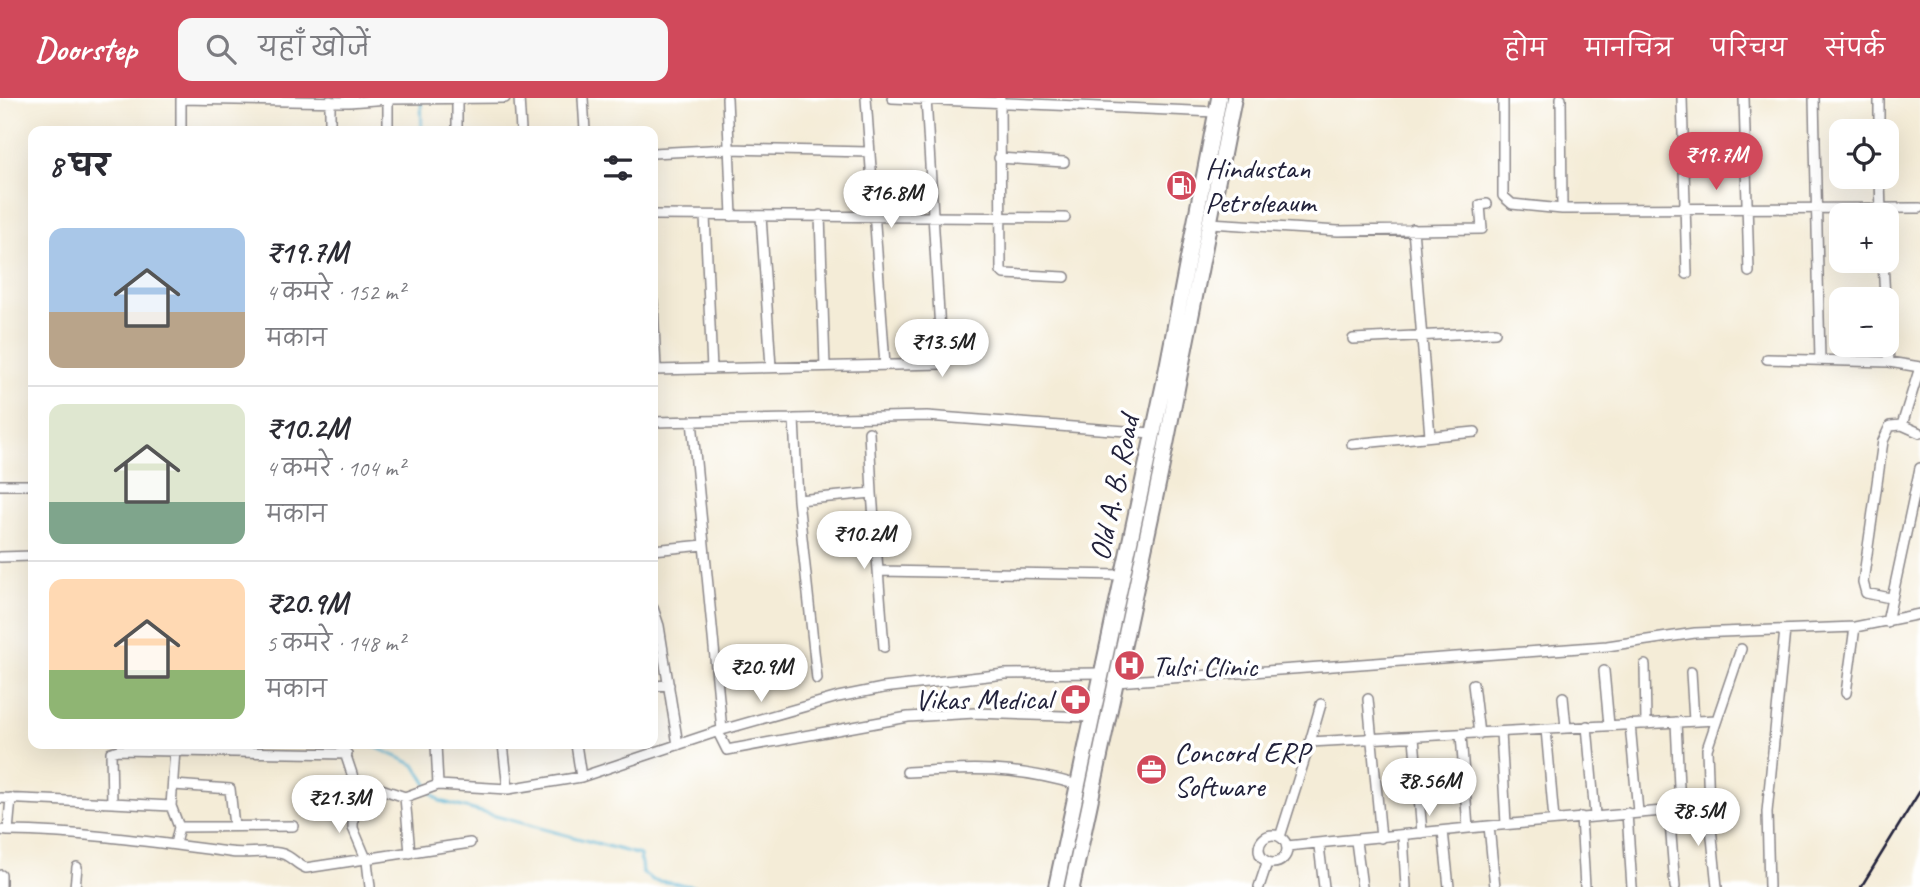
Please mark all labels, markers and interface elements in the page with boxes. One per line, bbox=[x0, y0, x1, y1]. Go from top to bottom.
search box bbox=[178, 18, 668, 81]
text: Doorstep bbox=[35, 28, 136, 70]
icon: search bbox=[202, 30, 240, 68]
text: यहाँ खोजें bbox=[258, 31, 370, 64]
text: होम bbox=[1504, 33, 1547, 63]
text: मानचित्र bbox=[1585, 33, 1673, 63]
text: परिचय bbox=[1711, 33, 1787, 63]
text: संपर्क bbox=[1825, 33, 1885, 63]
map controls bbox=[1829, 119, 1899, 357]
button: locate bbox=[1829, 119, 1899, 189]
pin: ₹19.7M bbox=[1659, 132, 1773, 192]
text: ₹19.7M bbox=[1685, 140, 1747, 169]
text: 8 घर bbox=[49, 147, 110, 185]
icon: filters bbox=[599, 149, 637, 187]
place label: Hindustan Petroleaum bbox=[1205, 149, 1317, 221]
fuel station icon: Hindustan Petroleaum bbox=[1165, 168, 1199, 202]
pin: ₹16.8M bbox=[834, 170, 948, 230]
text: ₹16.8M bbox=[859, 178, 923, 207]
button: + bbox=[1829, 203, 1899, 273]
text: ₹19.7M bbox=[266, 233, 347, 271]
icon: home bbox=[105, 256, 189, 340]
text: 4 कमरे · 152 m² bbox=[266, 278, 404, 307]
button: − bbox=[1829, 287, 1899, 357]
pin: ₹13.5M bbox=[885, 320, 999, 379]
text: मकान bbox=[266, 324, 327, 353]
text: ₹13.5M bbox=[911, 327, 973, 356]
street label: Old A. B. Road bbox=[1080, 408, 1149, 564]
text: ₹10.2M bbox=[266, 409, 348, 447]
icon: home bbox=[105, 432, 189, 516]
text: 4 कमरे · 104 m² bbox=[266, 454, 404, 483]
text: मकान bbox=[266, 500, 327, 529]
pin: ₹10.2M bbox=[807, 512, 921, 571]
text: ₹10.2M bbox=[833, 519, 895, 548]
text: ₹20.9M bbox=[266, 584, 347, 622]
icon: home bbox=[105, 607, 189, 691]
text: 5 कमरे · 148 m² bbox=[266, 629, 404, 658]
pin: ₹20.9M bbox=[704, 644, 818, 704]
place label: Tulsi Clinic bbox=[1152, 647, 1259, 685]
hospital icon: Tulsi Clinic bbox=[1112, 649, 1146, 683]
text: ₹20.9M bbox=[730, 652, 792, 681]
text: मकान bbox=[266, 675, 327, 704]
place label: Vikas Medical bbox=[915, 680, 1057, 718]
pharmacy icon: Vikas Medical bbox=[1058, 682, 1092, 716]
place label: Concord ERP Software bbox=[1174, 733, 1313, 805]
office icon: Concord ERP Software bbox=[1134, 752, 1168, 786]
pin: ₹8.56M bbox=[1372, 758, 1486, 818]
text: ₹8.56M bbox=[1398, 766, 1460, 795]
pin: ₹21.3M bbox=[282, 776, 396, 835]
text: ₹21.3M bbox=[308, 783, 370, 812]
pin: ₹8.5M bbox=[1649, 788, 1747, 848]
text: ₹8.5M bbox=[1672, 796, 1724, 825]

